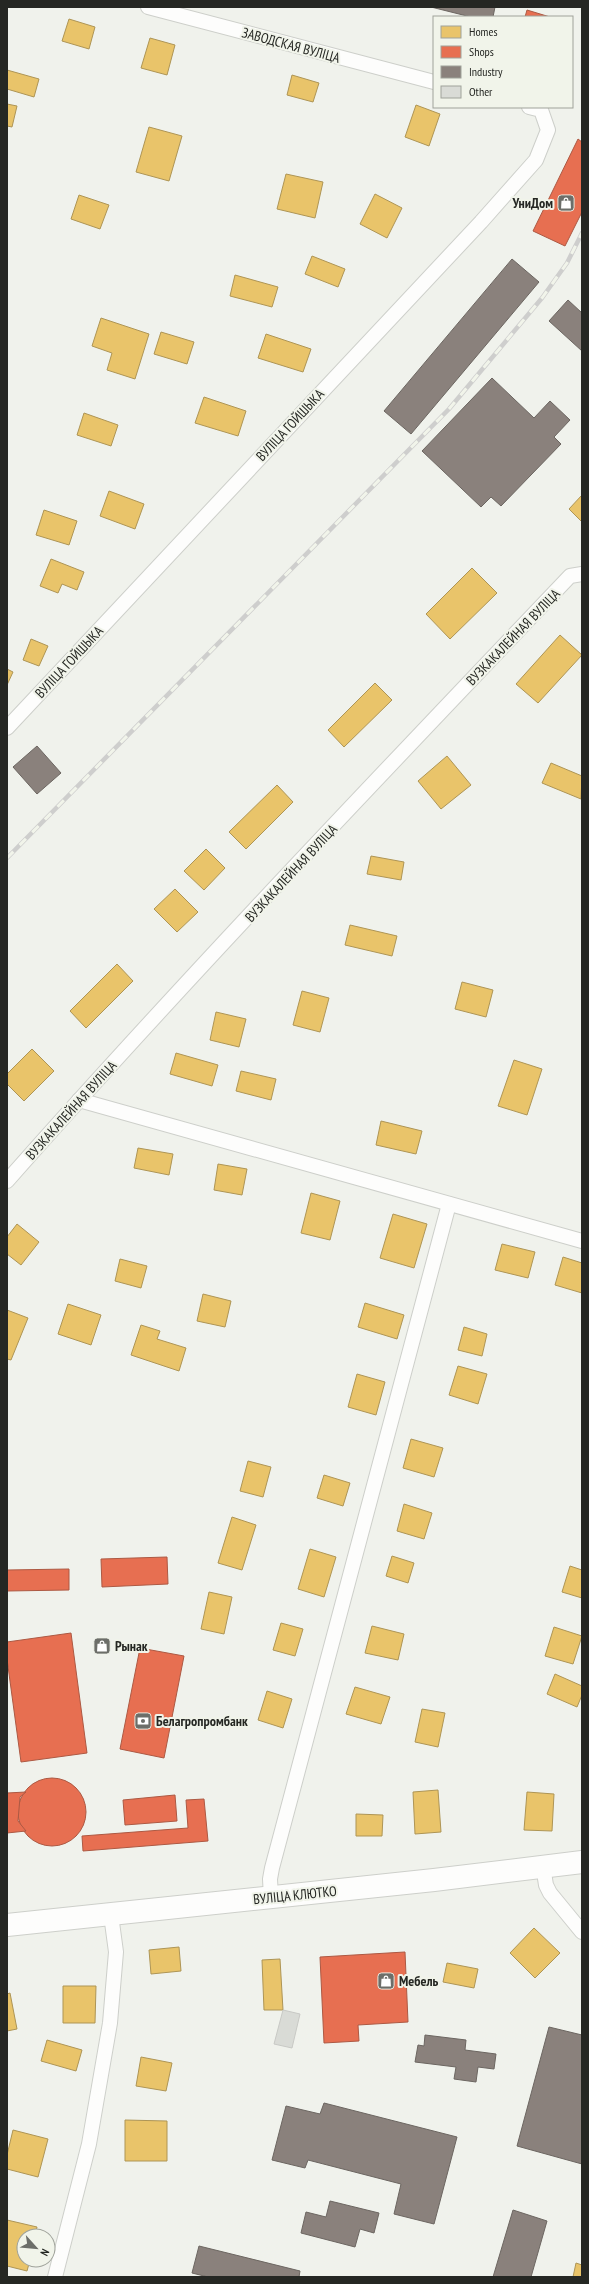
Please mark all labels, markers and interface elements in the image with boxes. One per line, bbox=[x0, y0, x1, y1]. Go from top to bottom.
legend bbox=[433, 16, 573, 108]
street label: ЗАВОДСКАЯ ВУЛІЦА bbox=[240, 23, 342, 67]
text: Homes bbox=[469, 24, 497, 39]
text: Shops bbox=[469, 44, 494, 59]
text: Industry bbox=[469, 64, 503, 79]
text: Other bbox=[469, 84, 493, 99]
shop icon: УниДом bbox=[556, 193, 576, 213]
place label: УниДом bbox=[511, 194, 553, 212]
street label: ВУЛІЦА ГОЙШЫКА bbox=[252, 385, 328, 465]
street label: ВУЗКАКАЛЕЙНАЯ ВУЛІЦА bbox=[462, 585, 564, 689]
street label: ВУЛІЦА ГОЙШЫКА bbox=[31, 622, 107, 702]
street label: ВУЗКАКАЛЕЙНАЯ ВУЛІЦА bbox=[241, 820, 341, 926]
street label: ВУЗКАКАЛЕЙНАЯ ВУЛІЦА bbox=[22, 1056, 121, 1163]
shop icon: Рынак bbox=[92, 1636, 112, 1656]
place label: Рынак bbox=[115, 1637, 148, 1655]
bank icon: Белагропромбанк bbox=[133, 1711, 153, 1731]
place label: Белагропромбанк bbox=[156, 1712, 248, 1730]
street label: ВУЛІЦА КЛЮТКО bbox=[252, 1882, 338, 1908]
shop icon: Мебель bbox=[376, 1971, 396, 1991]
place label: Мебель bbox=[399, 1972, 438, 1990]
north arrow bbox=[16, 2228, 56, 2268]
text: N bbox=[37, 2247, 52, 2258]

